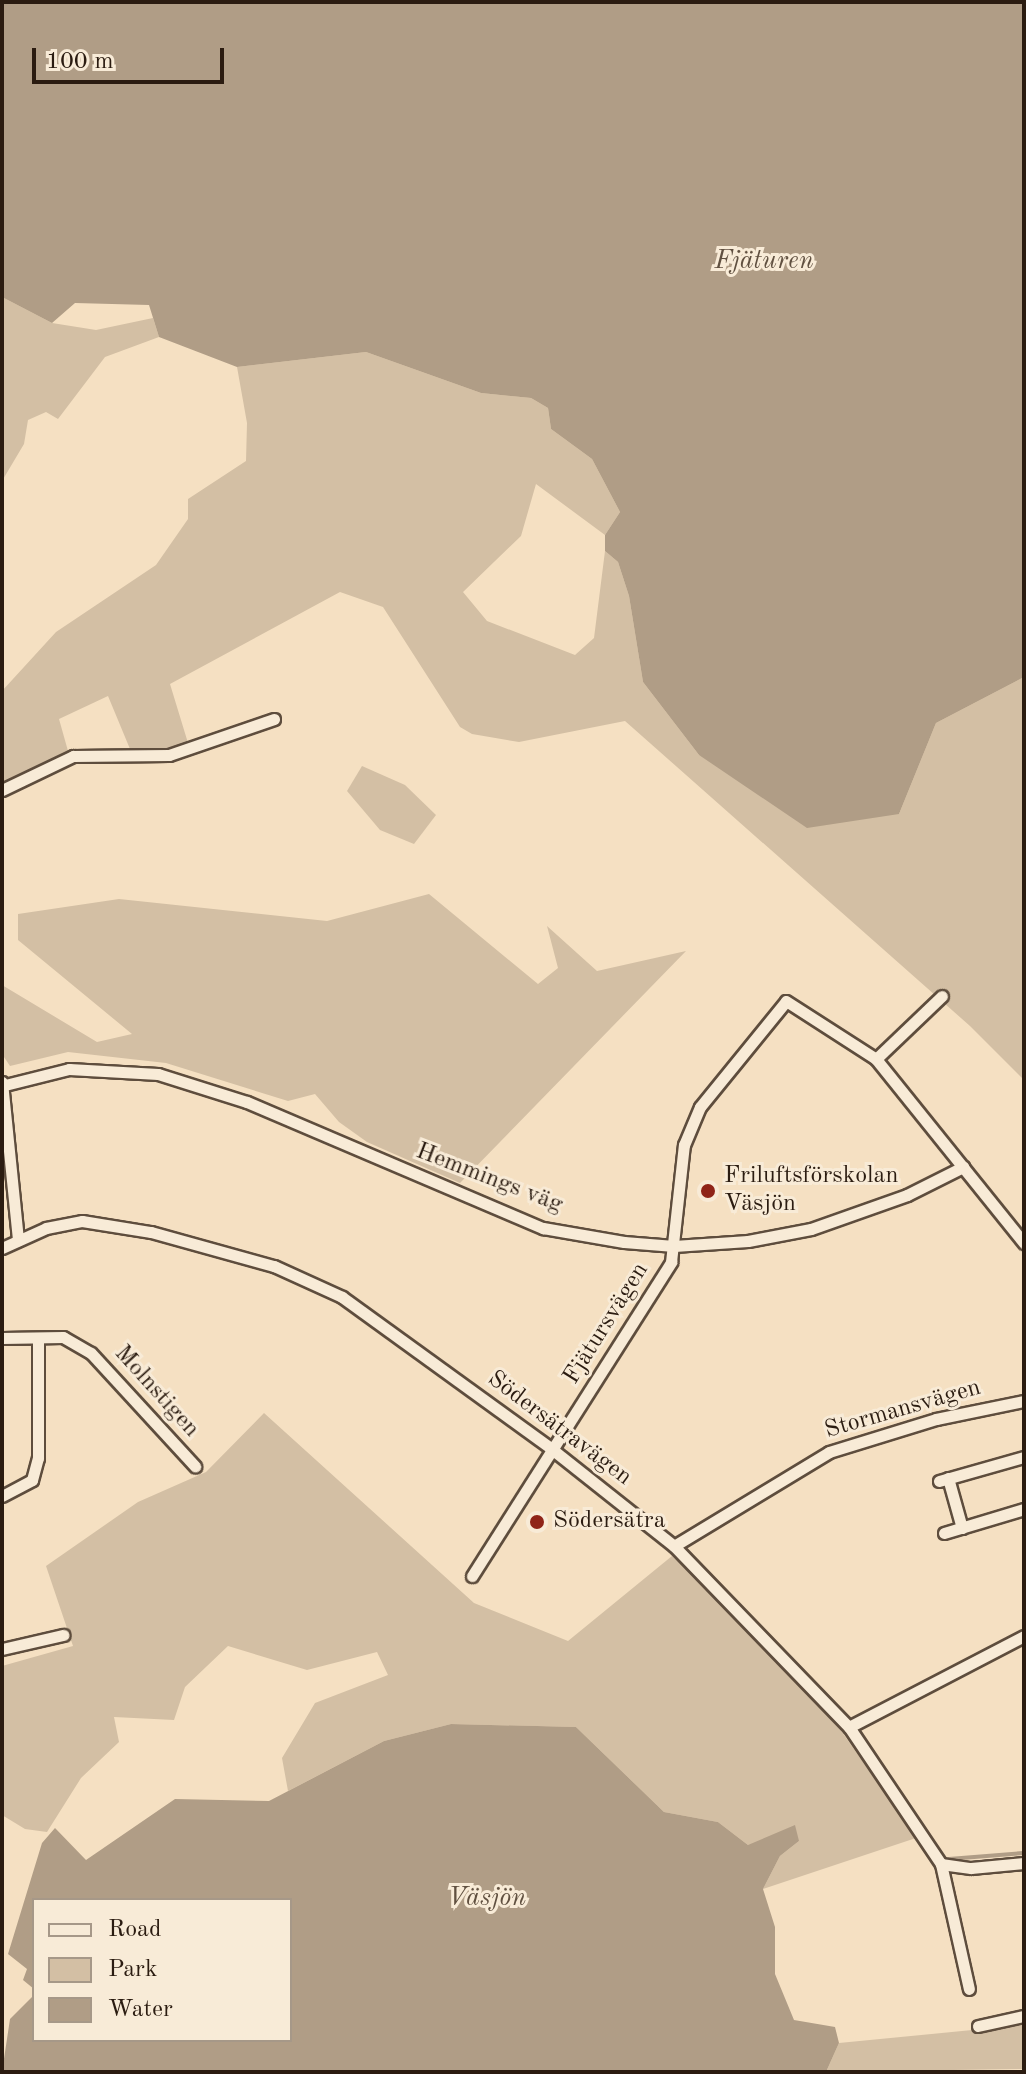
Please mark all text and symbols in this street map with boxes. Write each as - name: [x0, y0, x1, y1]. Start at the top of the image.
- scale bar: [36, 32, 228, 82]
- text: 100 m: [46, 50, 114, 74]
- water label: Fjäturen: [714, 246, 814, 278]
- street label: Hemmings väg: [411, 1138, 567, 1220]
- place label: Friluftsförskolan Väsjön: [724, 1163, 898, 1219]
- marker: Friluftsförskolan Väsjön: [699, 1182, 717, 1200]
- street label: Fjätursvägen: [558, 1258, 656, 1390]
- street label: Molnstigen: [107, 1340, 205, 1444]
- street label: Södersätravägen: [481, 1365, 637, 1493]
- street label: Stormansvägen: [822, 1374, 984, 1446]
- place label: Södersätra: [553, 1508, 666, 1536]
- marker: Södersätra: [528, 1513, 546, 1531]
- water label: Väsjön: [448, 1883, 526, 1915]
- legend: [32, 1898, 292, 2042]
- text: Road: [108, 1918, 161, 1942]
- text: Park: [108, 1958, 157, 1982]
- text: Water: [108, 1998, 173, 2022]

